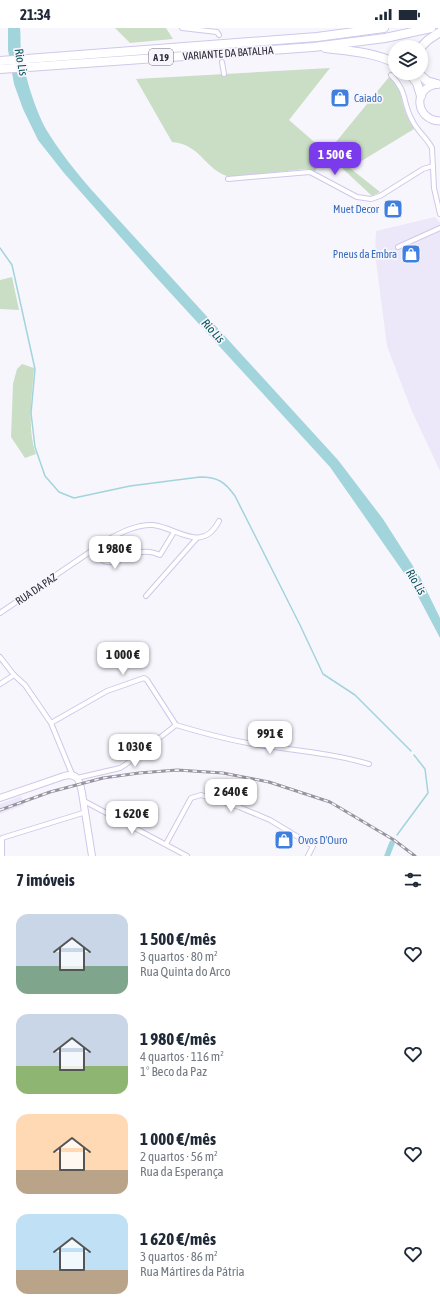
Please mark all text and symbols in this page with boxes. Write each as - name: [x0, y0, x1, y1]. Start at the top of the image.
- text: 21:34: [20, 6, 51, 23]
- map controls: [388, 40, 428, 80]
- button: layers: [388, 40, 428, 80]
- street label: VARIANTE DA BATALHA: [182, 44, 274, 62]
- water label: Rio Lis: [11, 47, 31, 77]
- road number: A 19: [149, 49, 173, 65]
- shop icon: Caiado: [329, 87, 351, 109]
- place label: Caiado: [354, 92, 382, 104]
- pin: 1 500 €: [298, 142, 372, 176]
- text: 1 500 €: [318, 147, 352, 162]
- shop icon: Muet Decor: [382, 198, 404, 220]
- place label: Muet Decor: [333, 203, 380, 215]
- shop icon: Pneus da Embra: [400, 243, 422, 265]
- place label: Pneus da Embra: [333, 248, 397, 260]
- water label: Rio Lis: [199, 316, 227, 346]
- pin: 1 980 €: [78, 536, 152, 570]
- text: 1 980 €: [98, 541, 132, 556]
- water label: Rio Lis: [403, 567, 429, 597]
- street label: RUA DA PAZ: [13, 571, 59, 607]
- pin: 1 000 €: [86, 642, 160, 676]
- text: 1 000 €: [106, 647, 140, 662]
- pin: 991 €: [242, 721, 298, 755]
- text: 991 €: [257, 726, 283, 741]
- pin: 1 030 €: [98, 734, 172, 768]
- text: 1 030 €: [118, 739, 152, 754]
- pin: 2 640 €: [194, 779, 268, 813]
- text: 2 640 €: [214, 784, 248, 799]
- pin: 1 620 €: [95, 801, 169, 835]
- text: 1 620 €: [115, 806, 149, 821]
- shop icon: Ovos D'Ouro: [273, 829, 295, 851]
- place label: Ovos D'Ouro: [298, 834, 348, 846]
- icon: filters: [402, 869, 424, 891]
- text: 7 imóveis: [16, 870, 75, 890]
- text: 1 500 €/mês: [140, 929, 216, 949]
- icon: home: [48, 930, 96, 978]
- icon: heart: [402, 943, 424, 965]
- text: 3 quartos · 80 m²: [140, 949, 218, 964]
- text: Rua Quinta do Arco: [140, 964, 231, 979]
- text: 1 980 €/mês: [140, 1029, 216, 1049]
- icon: home: [48, 1030, 96, 1078]
- icon: heart: [402, 1043, 424, 1065]
- text: 4 quartos · 116 m²: [140, 1049, 224, 1064]
- text: 1º Beco da Paz: [140, 1064, 207, 1079]
- text: 1 000 €/mês: [140, 1129, 216, 1149]
- icon: home: [48, 1130, 96, 1178]
- icon: heart: [402, 1143, 424, 1165]
- text: 2 quartos · 56 m²: [140, 1149, 218, 1164]
- text: Rua da Esperança: [140, 1164, 224, 1179]
- text: 1 620 €/mês: [140, 1229, 216, 1249]
- icon: home: [48, 1230, 96, 1278]
- icon: heart: [402, 1243, 424, 1265]
- text: 3 quartos · 86 m²: [140, 1249, 218, 1264]
- text: Rua Mártires da Pátria: [140, 1264, 245, 1279]

